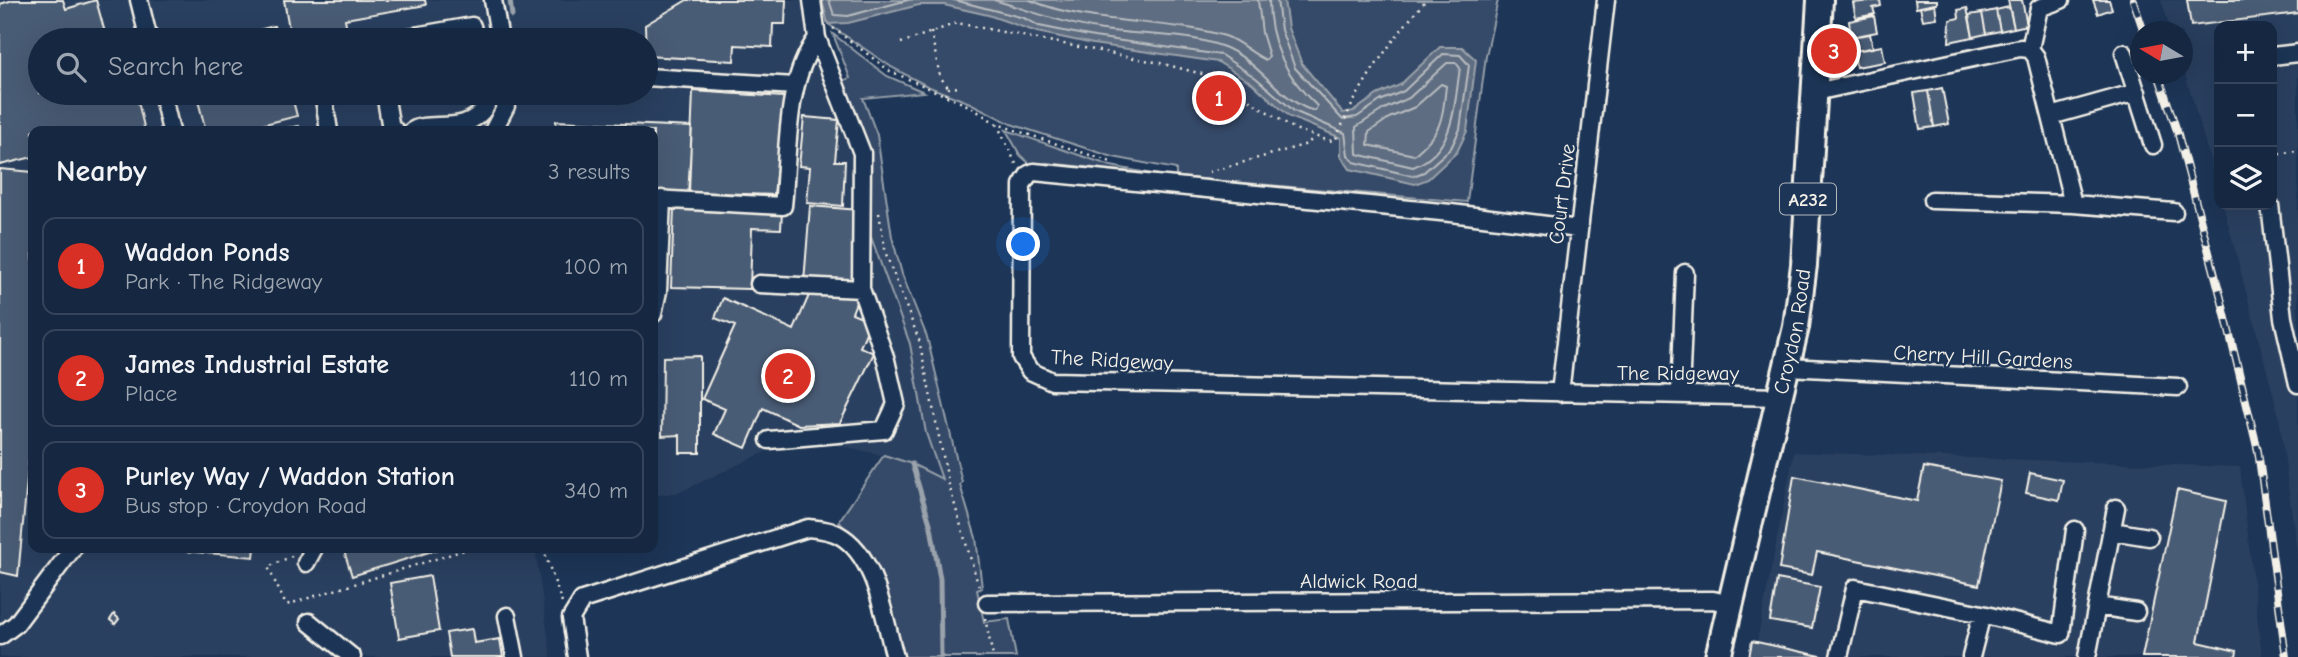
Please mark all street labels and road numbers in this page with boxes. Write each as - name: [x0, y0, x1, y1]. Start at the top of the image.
- street label: Court Drive: [1544, 142, 1580, 246]
- road number: A232: [1780, 183, 1836, 214]
- street label: Croydon Road: [1769, 267, 1815, 397]
- street label: Cherry Hill Gardens: [1893, 340, 2073, 374]
- street label: The Ridgeway: [1050, 345, 1174, 375]
- street label: The Ridgeway: [1617, 361, 1740, 385]
- street label: Aldwick Road: [1300, 569, 1418, 593]

